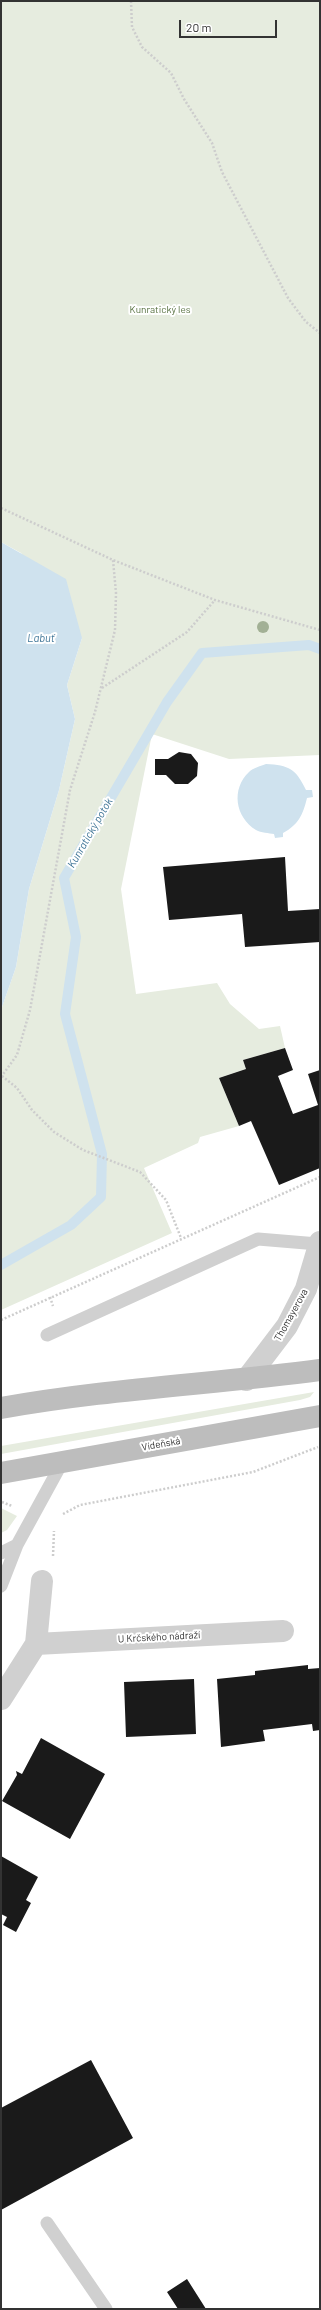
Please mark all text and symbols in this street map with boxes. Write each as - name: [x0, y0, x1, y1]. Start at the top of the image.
- scale bar: [181, 12, 279, 38]
- text: 20 m: [186, 20, 212, 34]
- park label: Kunratický les: [130, 304, 190, 316]
- water label: Labuť: [27, 631, 55, 645]
- water label: Kunratický potok: [65, 796, 115, 870]
- street label: Thomayerova: [272, 1287, 310, 1343]
- street label: Vídeňská: [141, 1435, 181, 1453]
- street label: U Krčského nádraží: [118, 1629, 200, 1645]

